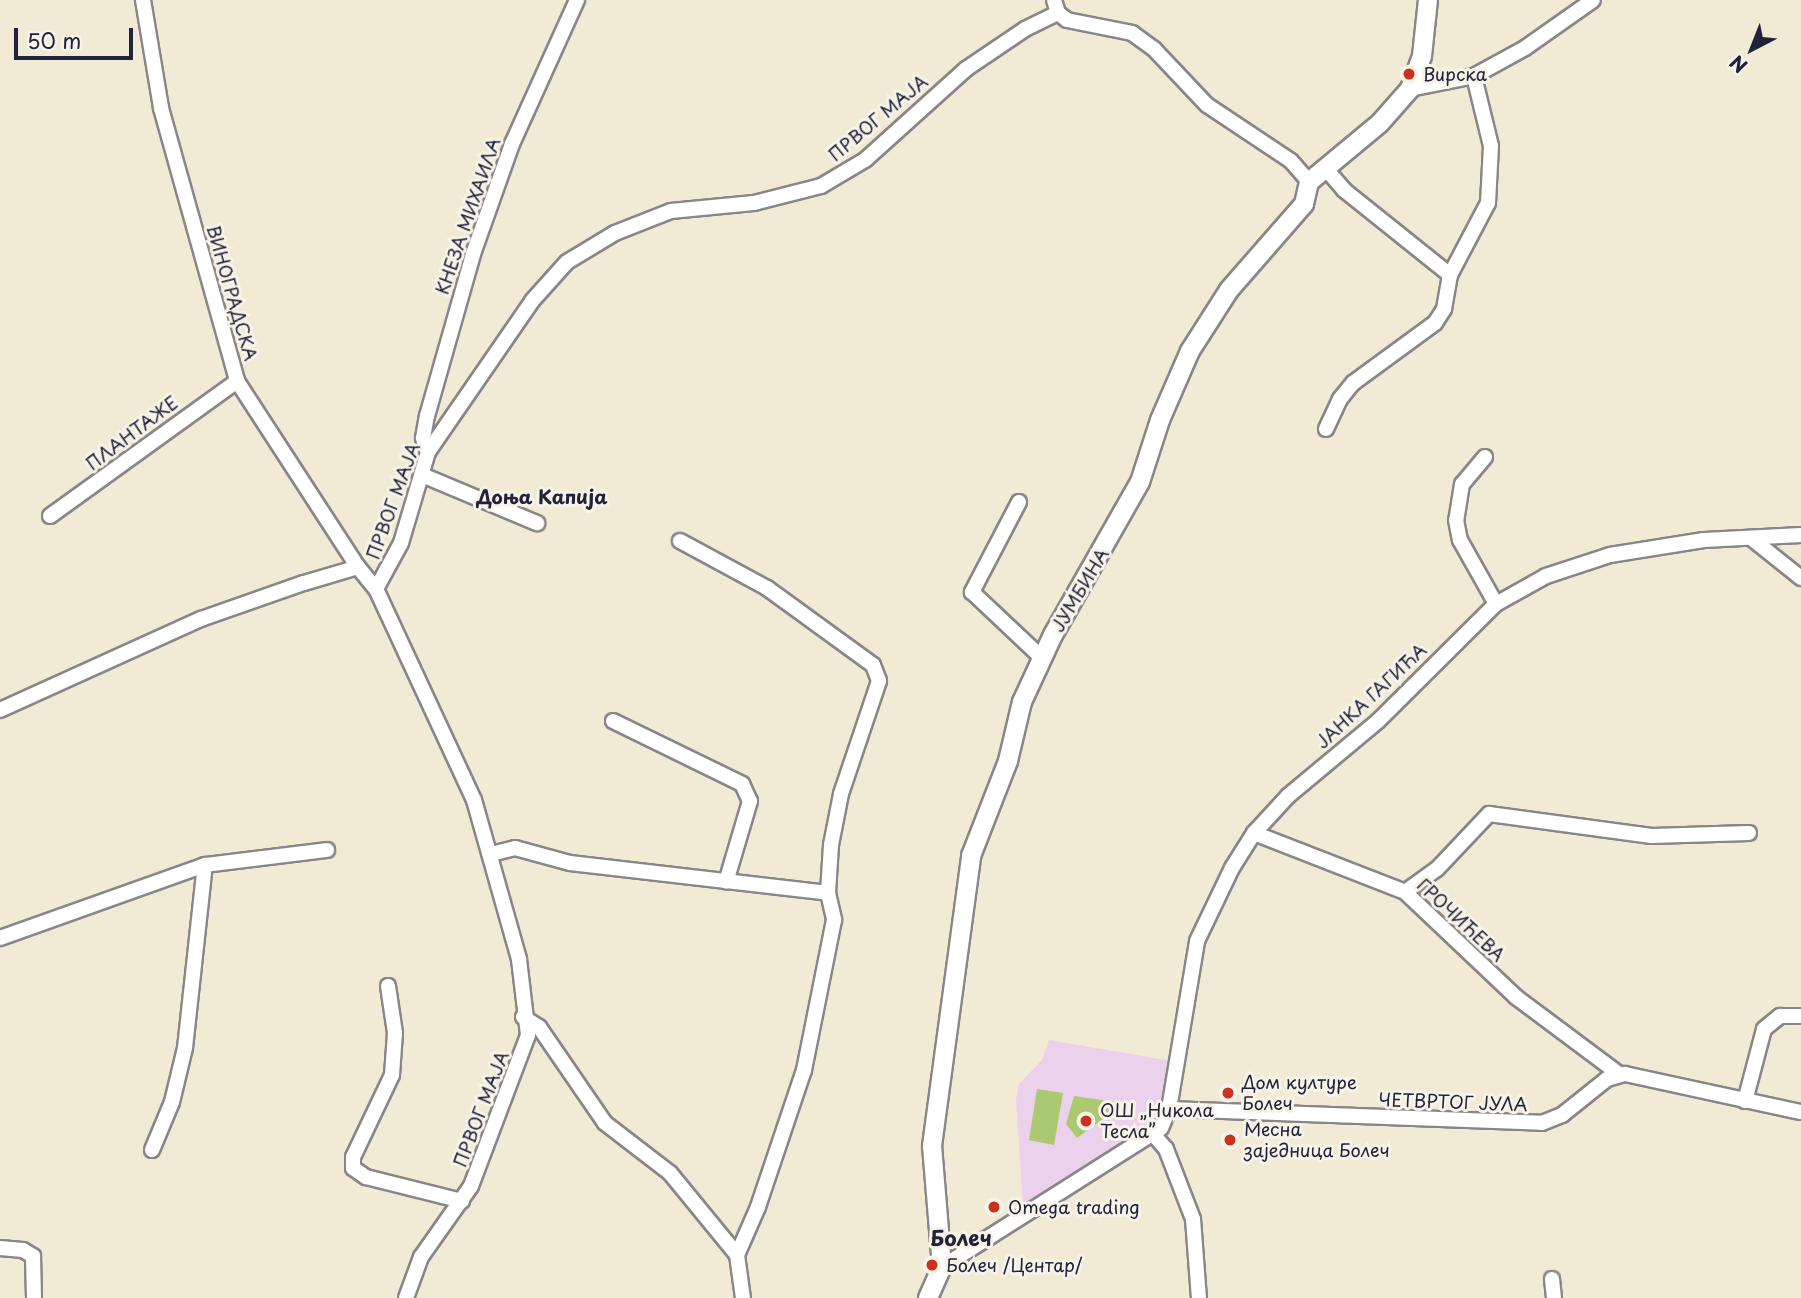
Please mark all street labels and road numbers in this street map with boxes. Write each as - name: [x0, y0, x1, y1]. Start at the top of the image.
- street label: ПРВОГ МАЈА: [824, 71, 932, 165]
- street label: КНЕЗА МИХАИЛА: [431, 135, 505, 297]
- street label: ВИНОГРАДСКА: [202, 223, 262, 363]
- street label: ПЛАНТАЖЕ: [82, 391, 182, 475]
- street label: ПРВОГ МАЈА: [362, 440, 424, 562]
- street label: ЈУМБИНА: [1047, 544, 1113, 636]
- street label: ЈАНКА ГАГИЋА: [1311, 639, 1431, 753]
- street label: ГРОЧИЋЕВА: [1413, 874, 1509, 966]
- street label: ПРВОГ МАЈА: [449, 1048, 513, 1170]
- street label: ЧЕТВРТОГ ЈУЛА: [1378, 1089, 1528, 1115]

